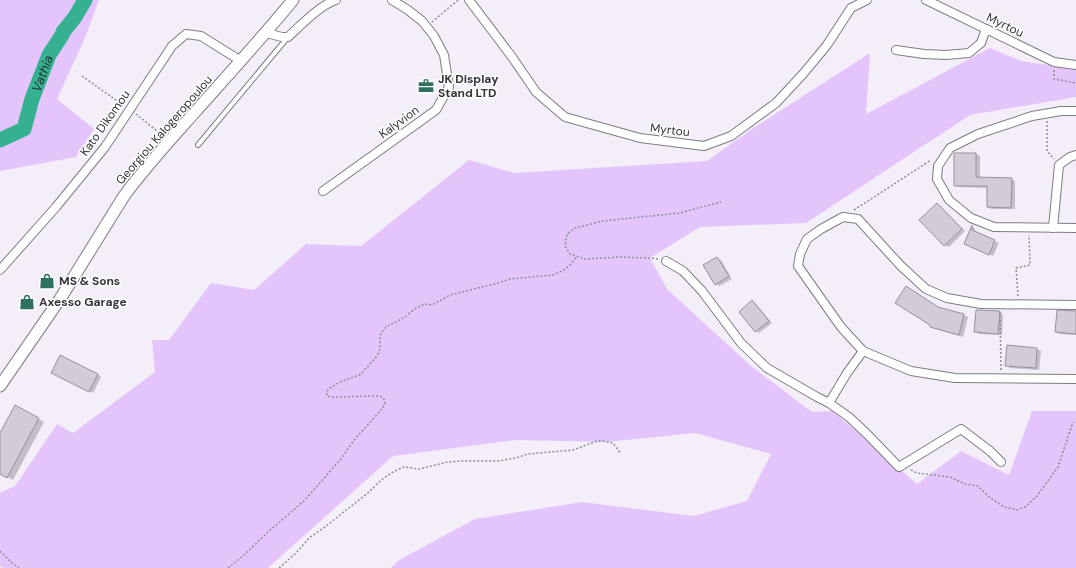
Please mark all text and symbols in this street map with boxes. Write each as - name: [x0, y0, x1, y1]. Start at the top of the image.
- street label: Myrtou: [984, 9, 1026, 41]
- water label: Vathia: [28, 53, 57, 94]
- place label: JK Display Stand LTD: [438, 71, 499, 101]
- street label: Georgiou Kalogeropoulou: [112, 72, 216, 188]
- office icon: JK Display Stand LTD: [417, 77, 435, 95]
- street label: Kato Dikomou: [77, 87, 134, 159]
- street label: Kalyvion: [376, 102, 422, 142]
- street label: Myrtou: [649, 120, 691, 140]
- shop icon: MS & Sons: [38, 272, 56, 290]
- place label: MS & Sons: [59, 273, 120, 289]
- shop icon: Axesso Garage: [18, 293, 36, 311]
- place label: Axesso Garage: [39, 294, 127, 310]

